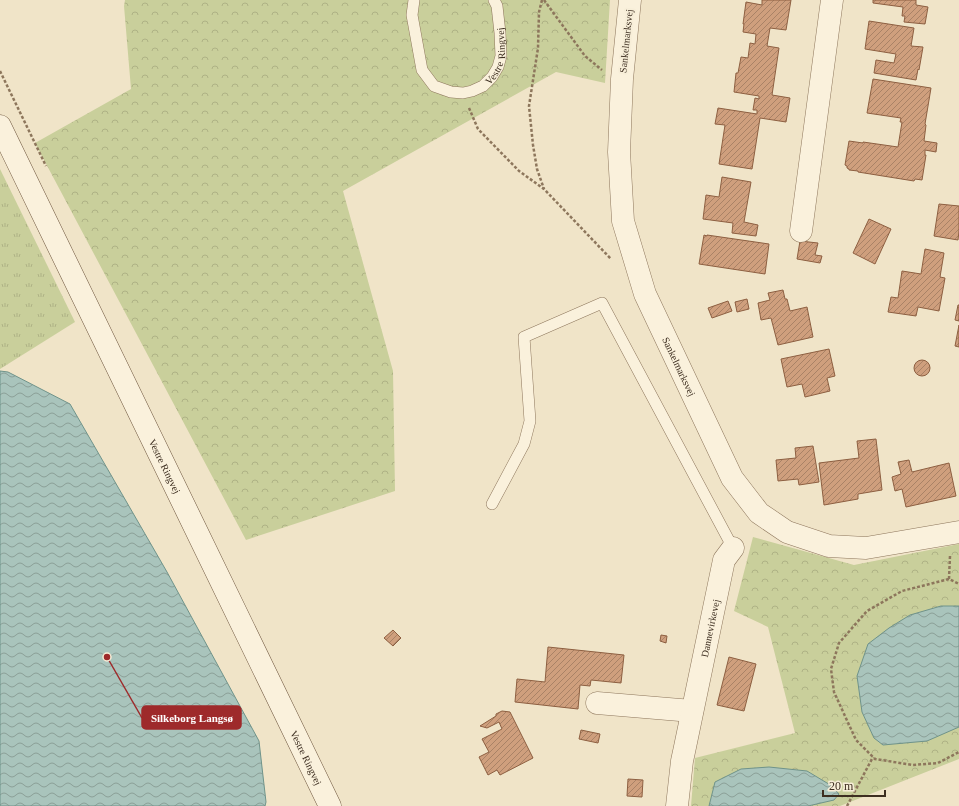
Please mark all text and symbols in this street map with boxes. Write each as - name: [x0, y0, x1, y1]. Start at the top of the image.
- street label: Sankelmarksvej: [617, 9, 635, 73]
- street label: Vestre Ringvej: [483, 27, 507, 86]
- street label: Sankelmarksvej: [661, 335, 698, 398]
- street label: Vestre Ringvej: [147, 437, 183, 495]
- street label: Dannevirkevej: [698, 598, 721, 658]
- callout: Silkeborg Langsø: [142, 706, 241, 729]
- text: Silkeborg Langsø: [151, 712, 234, 724]
- street label: Vestre Ringvej: [289, 729, 324, 787]
- scale bar: [823, 772, 885, 798]
- text: 20 m: [829, 779, 854, 793]

